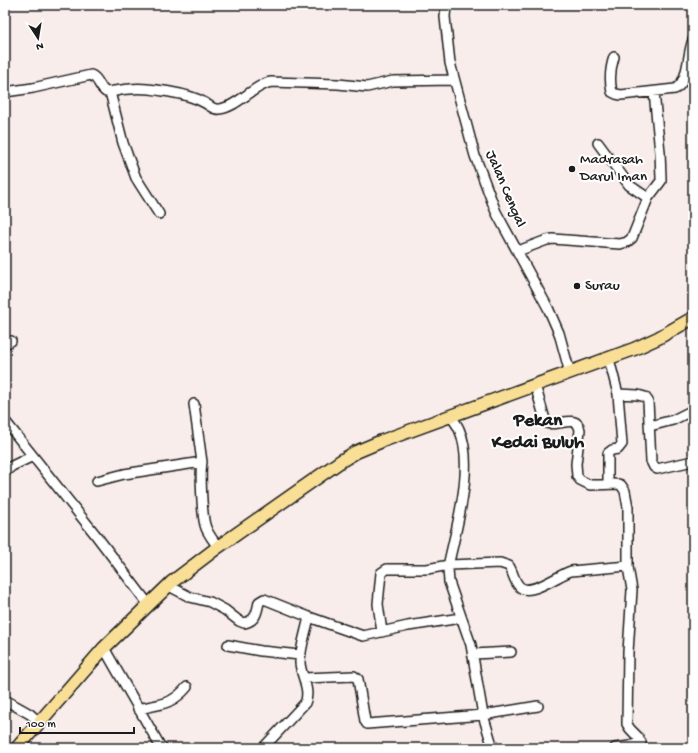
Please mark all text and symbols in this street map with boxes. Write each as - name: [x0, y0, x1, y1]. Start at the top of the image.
- north arrow: [18, 18, 58, 58]
- text: N: [35, 39, 44, 52]
- street label: Jalan Cengal: [481, 148, 529, 230]
- place label: Madrasah Darul Iman: [579, 151, 647, 186]
- marker: Madrasah Darul Iman: [567, 164, 577, 174]
- place label: Surau: [585, 277, 620, 295]
- marker: Surau: [572, 281, 582, 291]
- district label: Pekan Kedai Buluh: [491, 410, 585, 455]
- scale bar: [20, 709, 134, 735]
- text: 100 m: [25, 718, 56, 732]

